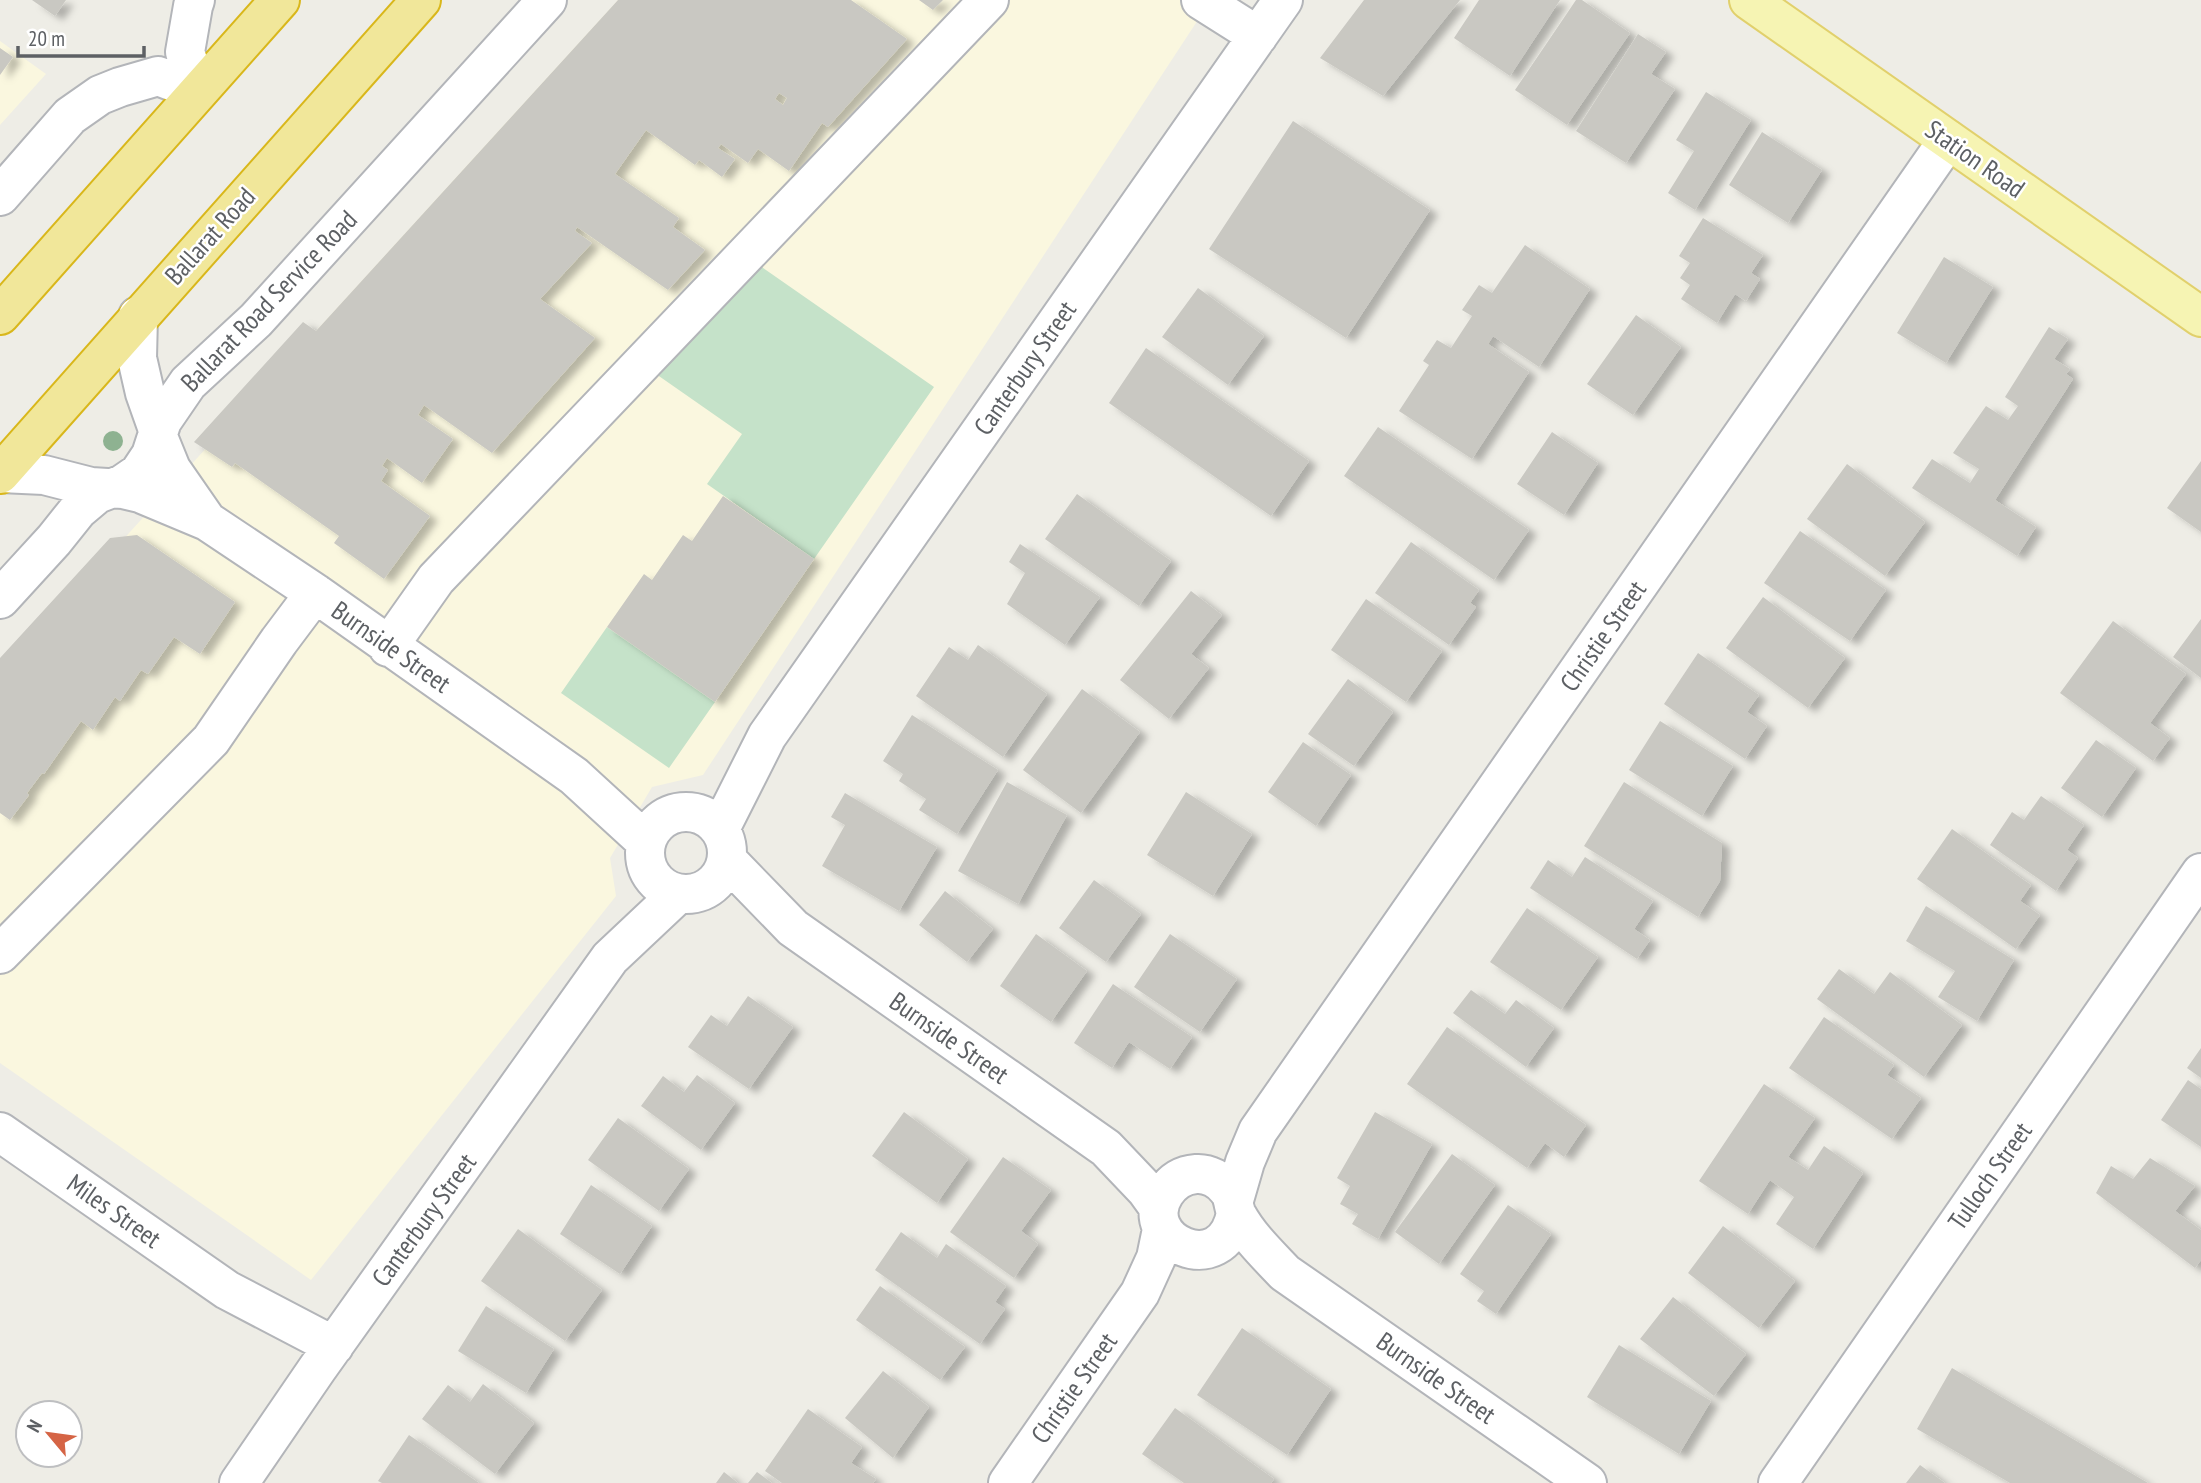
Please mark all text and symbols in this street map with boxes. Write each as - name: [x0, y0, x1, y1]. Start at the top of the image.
- scale bar: [18, 14, 144, 58]
- text: 20 m: [28, 25, 65, 52]
- street label: Station Road: [1919, 112, 2031, 205]
- street label: Ballarat Road: [157, 180, 262, 291]
- street label: Ballarat Road Service Road: [174, 203, 364, 398]
- street label: Canterbury Street: [966, 294, 1083, 441]
- street label: Christie Street: [1552, 574, 1653, 698]
- street label: Burnside Street: [325, 594, 457, 700]
- street label: Burnside Street: [883, 985, 1015, 1091]
- street label: Tulloch Street: [1940, 1115, 2039, 1236]
- street label: Canterbury Street: [364, 1147, 483, 1293]
- street label: Miles Street: [61, 1166, 168, 1255]
- street label: Burnside Street: [1370, 1325, 1502, 1431]
- street label: Christie Street: [1023, 1326, 1124, 1450]
- north arrow: [14, 1399, 84, 1469]
- text: N: [21, 1415, 47, 1436]

